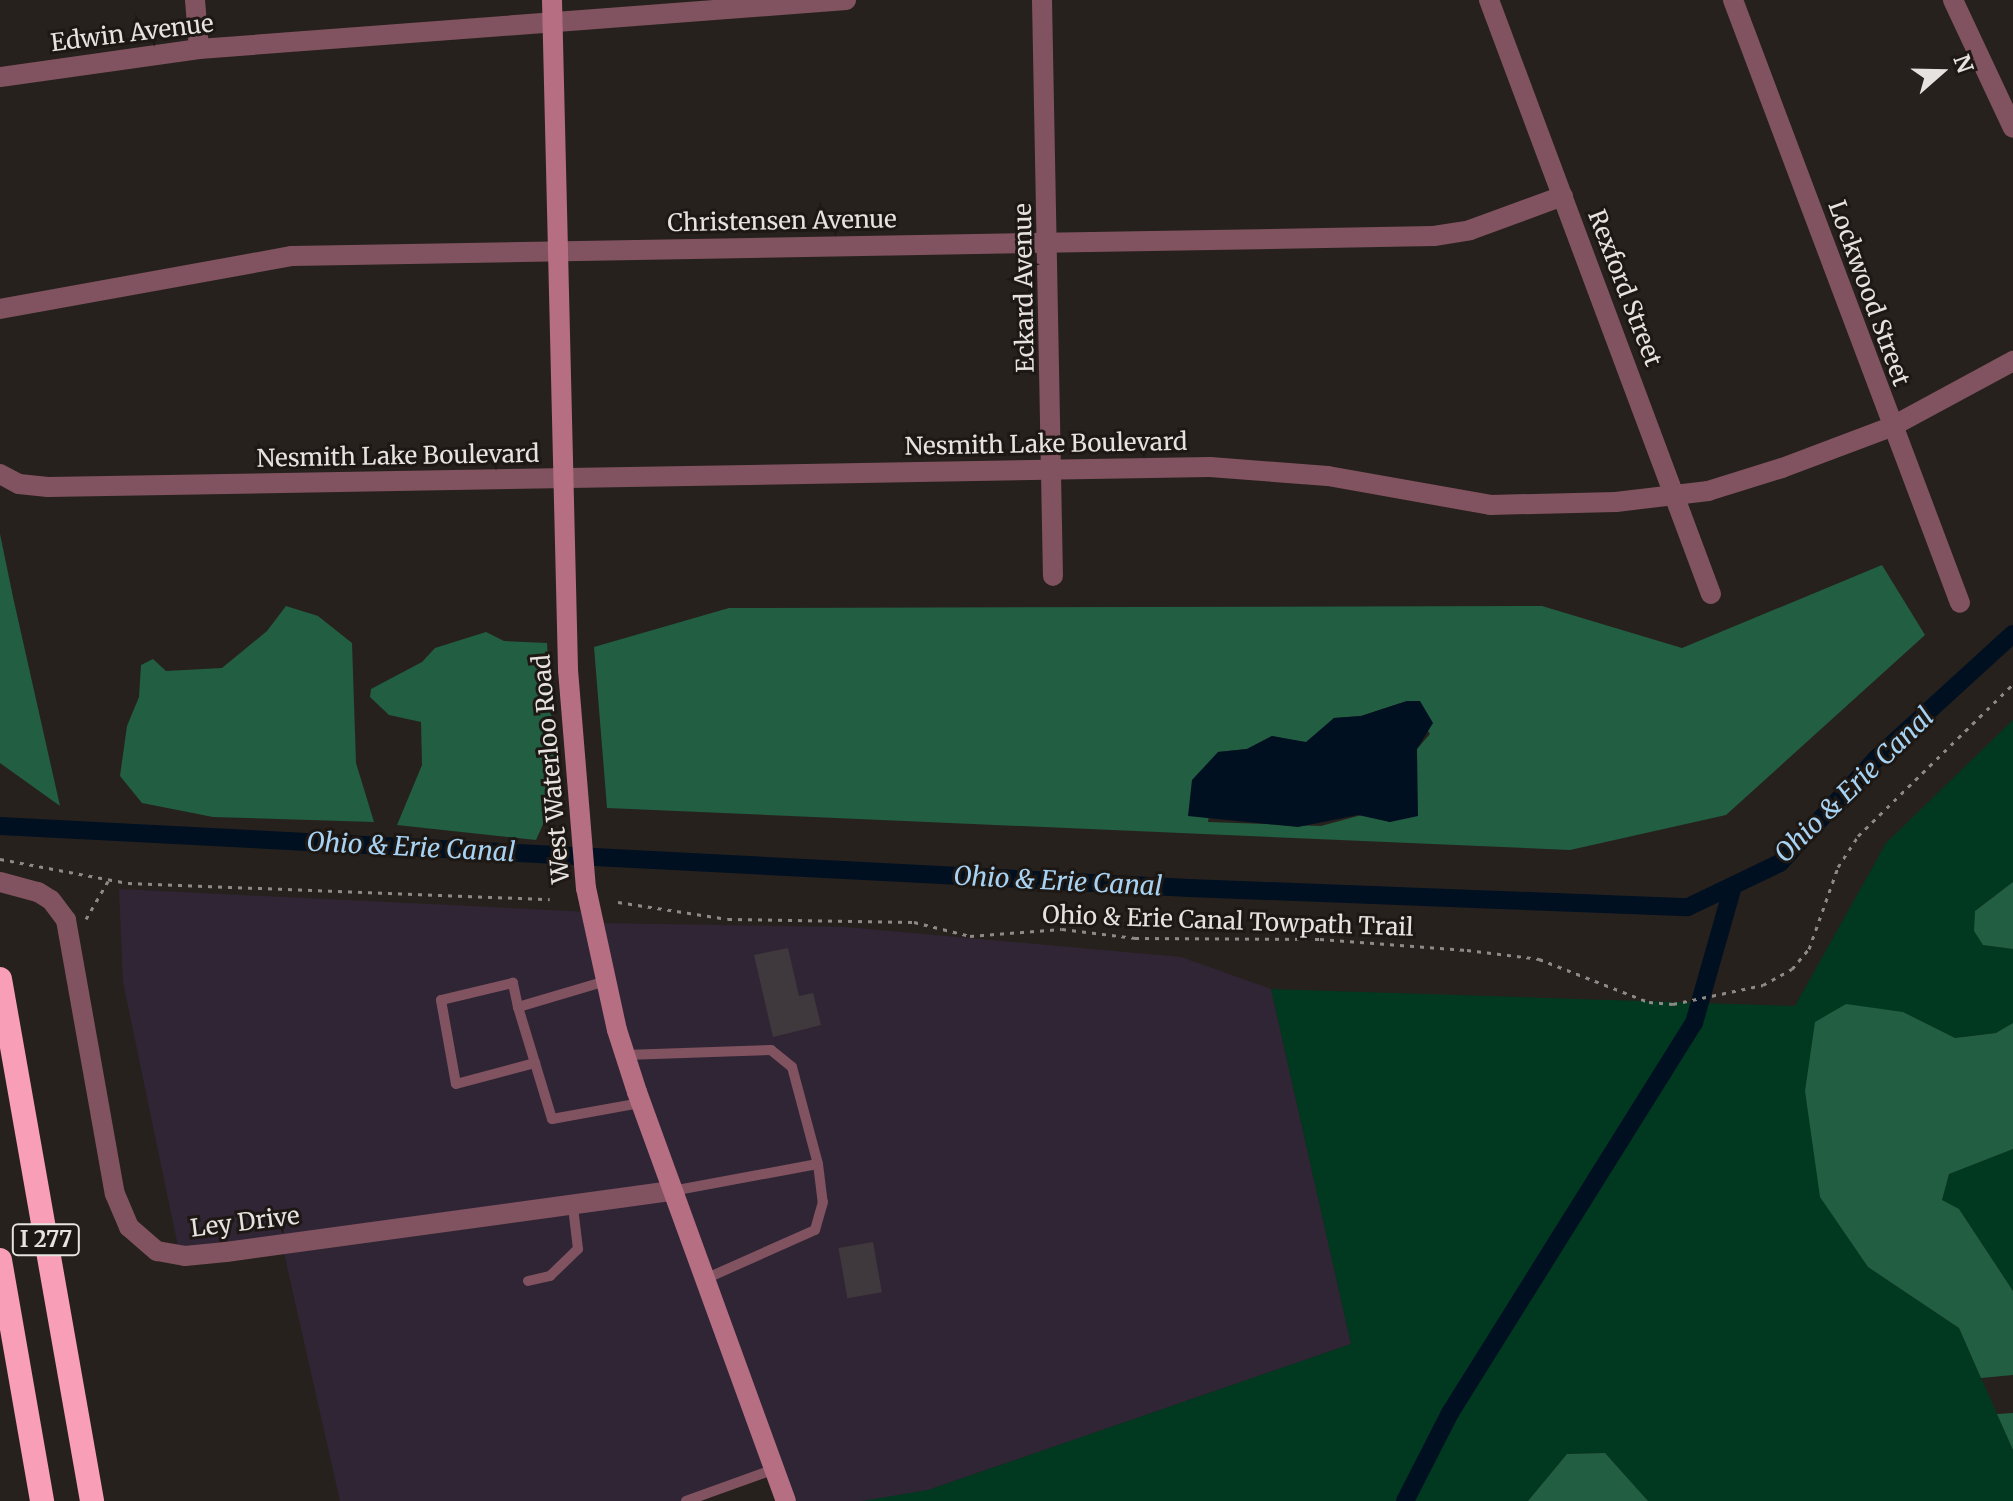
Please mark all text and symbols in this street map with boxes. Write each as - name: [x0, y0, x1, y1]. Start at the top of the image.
- street label: Edwin Avenue: [49, 9, 215, 57]
- north arrow: [1901, 32, 1981, 112]
- text: N: [1947, 51, 1980, 77]
- street label: Lockwood Street: [1822, 196, 1916, 390]
- street label: Eckard Avenue: [1008, 203, 1040, 373]
- street label: Christensen Avenue: [667, 205, 897, 237]
- street label: Rexford Street: [1582, 206, 1668, 370]
- street label: Nesmith Lake Boulevard: [904, 427, 1188, 461]
- street label: Nesmith Lake Boulevard: [256, 439, 540, 473]
- street label: West Waterloo Road: [527, 653, 575, 885]
- water label: Ohio & Erie Canal: [1768, 701, 1940, 869]
- water label: Ohio & Erie Canal: [306, 826, 516, 868]
- water label: Ohio & Erie Canal: [953, 860, 1163, 902]
- street label: Ohio & Erie Canal Towpath Trail: [1042, 900, 1414, 942]
- street label: Ley Drive: [189, 1201, 301, 1243]
- road number: I 277: [10, 1222, 82, 1258]

